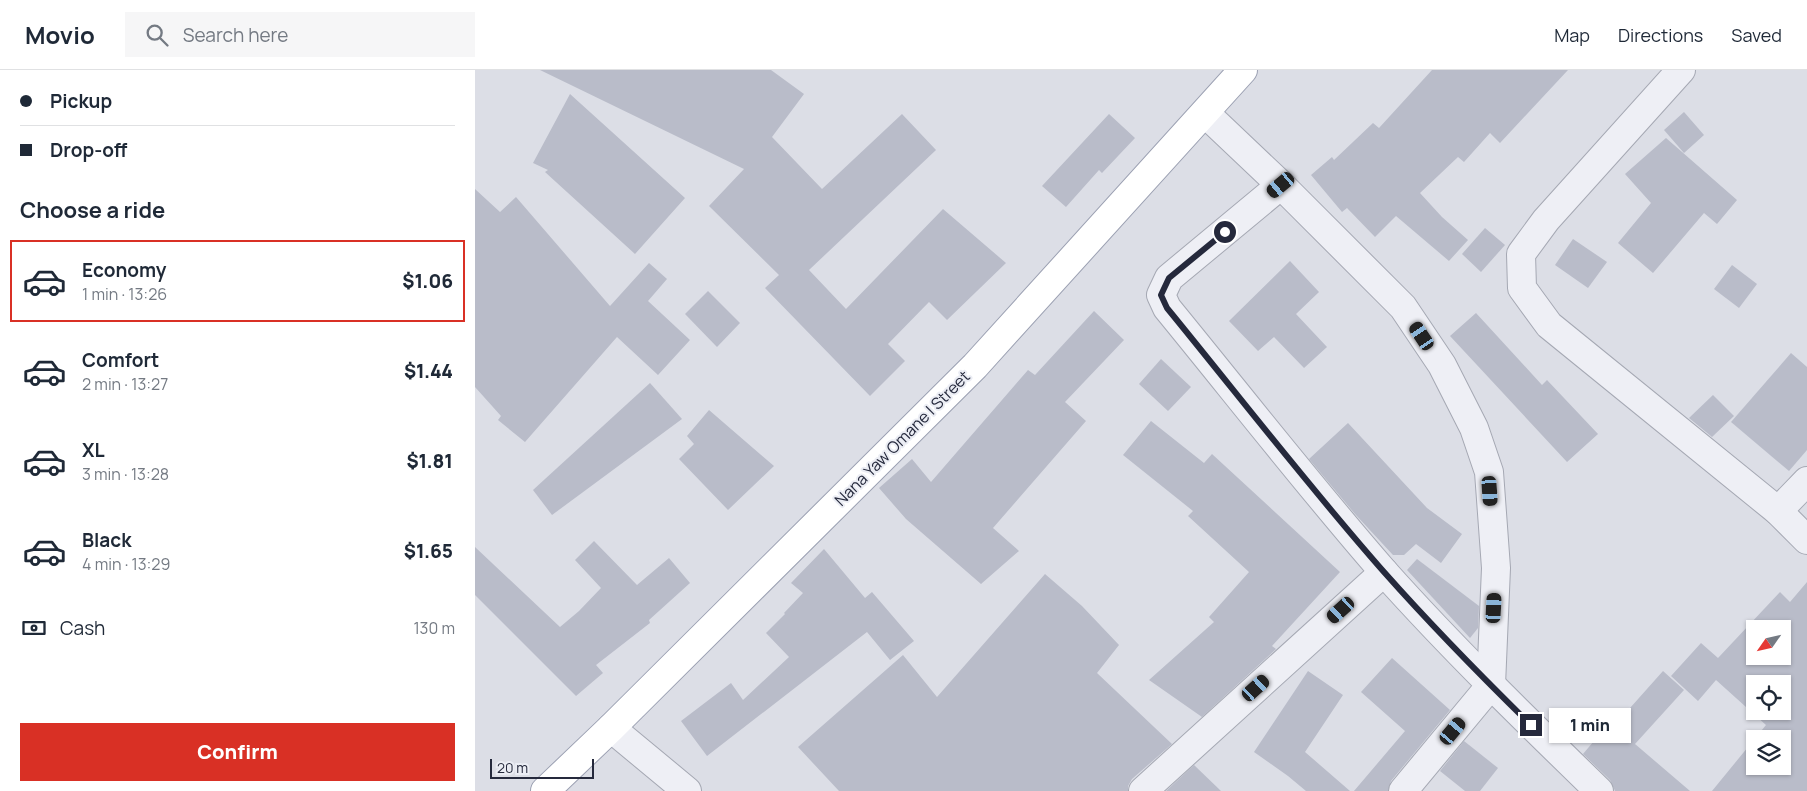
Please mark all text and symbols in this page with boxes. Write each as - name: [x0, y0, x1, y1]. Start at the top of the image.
- search box: [125, 12, 475, 57]
- text: Movio: [25, 18, 95, 51]
- icon: search: [143, 21, 171, 49]
- text: Search here: [183, 22, 288, 48]
- text: Map: [1554, 23, 1590, 47]
- text: Directions: [1618, 23, 1703, 47]
- text: Saved: [1731, 23, 1782, 47]
- text: Pickup: [50, 88, 112, 114]
- text: Drop-off: [50, 137, 127, 163]
- car: [1264, 170, 1297, 200]
- text: Choose a ride: [20, 195, 165, 225]
- route start: [1214, 221, 1236, 243]
- text: Economy: [82, 257, 166, 283]
- icon: car: [22, 259, 67, 304]
- text: $1.06: [402, 268, 453, 294]
- text: 1 min · 13:26: [82, 283, 167, 305]
- car: [1407, 319, 1436, 353]
- text: Comfort: [82, 347, 159, 373]
- icon: car: [22, 349, 67, 394]
- text: $1.44: [404, 358, 453, 384]
- street label: Nana Yaw Omane I Street: [829, 365, 975, 511]
- text: 2 min · 13:27: [82, 373, 168, 395]
- text: XL: [82, 437, 105, 463]
- icon: car: [22, 439, 67, 484]
- text: $1.81: [406, 448, 453, 474]
- text: 3 min · 13:28: [82, 463, 169, 485]
- car: [1481, 476, 1498, 506]
- text: Black: [82, 527, 131, 553]
- icon: car: [22, 529, 67, 574]
- text: $1.65: [404, 538, 453, 564]
- text: 4 min · 13:29: [82, 553, 170, 575]
- car: [1485, 593, 1502, 623]
- car: [1324, 594, 1357, 626]
- icon: cash: [20, 614, 48, 642]
- text: Cash: [60, 615, 105, 641]
- text: 130 m: [413, 617, 455, 639]
- north arrow: [1746, 620, 1791, 665]
- map controls: [1746, 620, 1791, 775]
- car: [1239, 672, 1272, 704]
- button: locate: [1746, 675, 1791, 720]
- callout: 1 min: [1549, 708, 1631, 742]
- route end: [1520, 714, 1542, 736]
- text: 1 min: [1570, 714, 1610, 736]
- car: [1437, 715, 1468, 747]
- button: Confirm: [20, 723, 455, 781]
- button: layers: [1746, 730, 1791, 775]
- scale bar: [490, 756, 594, 779]
- text: 20 m: [497, 758, 528, 777]

